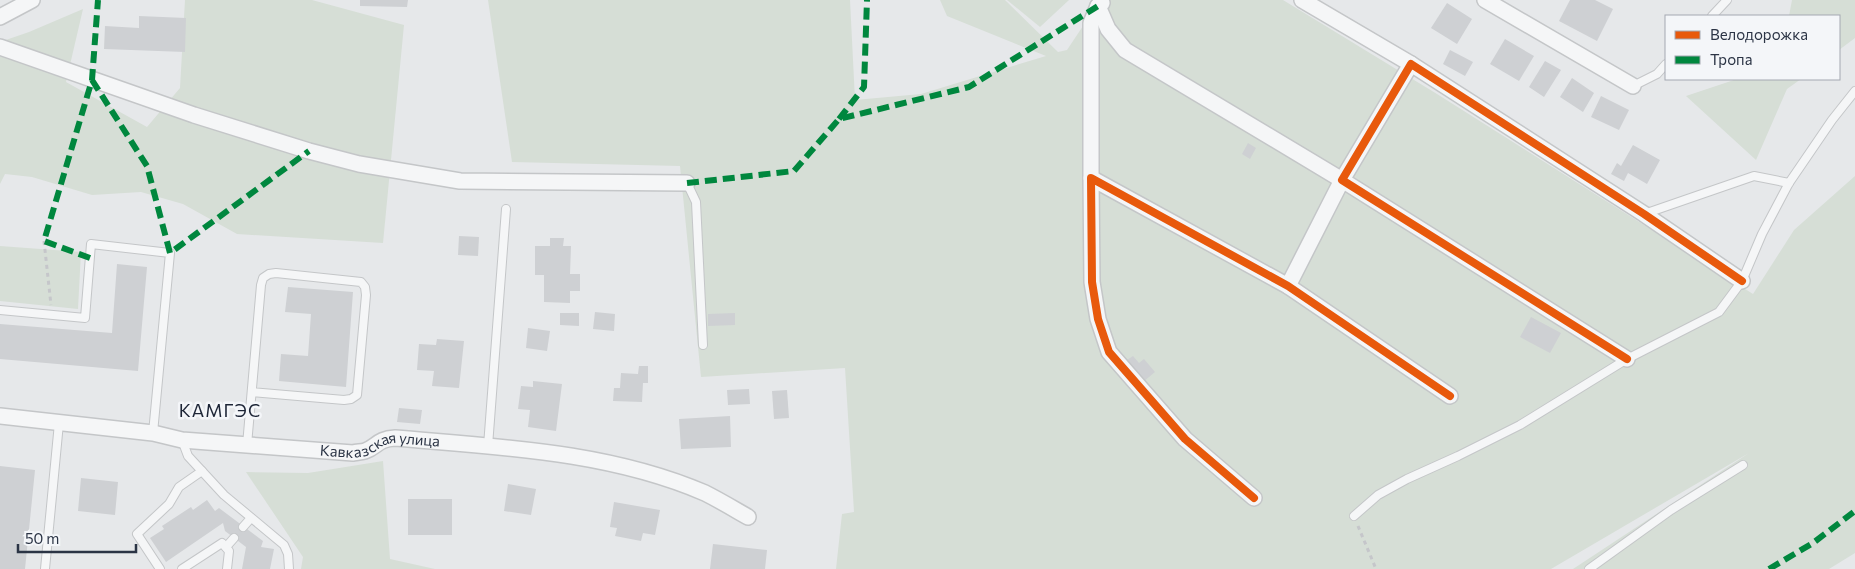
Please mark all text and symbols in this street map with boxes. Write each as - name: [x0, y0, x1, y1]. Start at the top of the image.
- legend: [1665, 15, 1840, 80]
- text: Велодорожка: [1710, 25, 1808, 43]
- text: Тропа: [1710, 50, 1752, 68]
- district label: КАМГЭС: [179, 399, 261, 421]
- street label: Кавказская улица: [319, 428, 441, 461]
- scale bar: [18, 522, 135, 554]
- text: 50 m: [25, 529, 59, 547]

